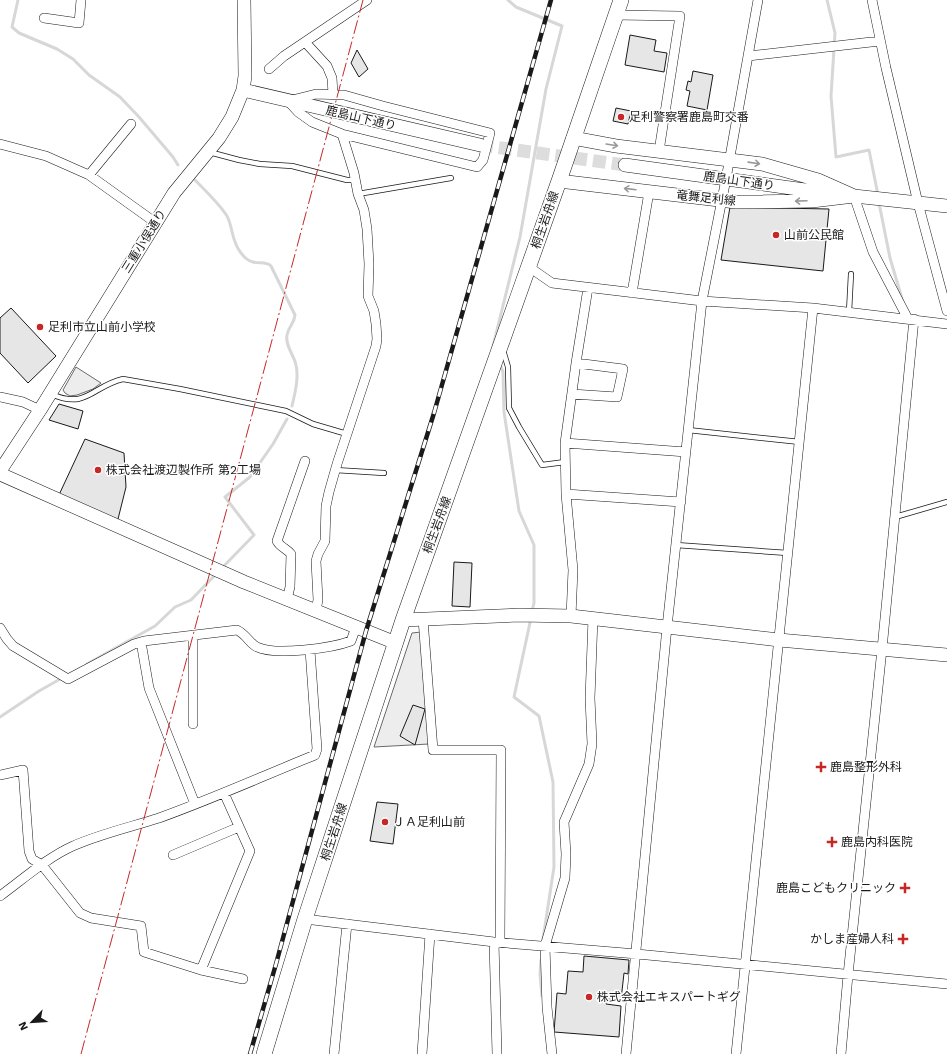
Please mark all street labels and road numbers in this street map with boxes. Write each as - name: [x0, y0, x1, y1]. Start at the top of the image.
- street label: 鹿島山下通り: [324, 103, 398, 133]
- street label: 鹿島山下通り: [702, 169, 776, 193]
- street label: 竜舞足利線: [675, 188, 737, 208]
- street label: 桐生岩舟線: [529, 189, 561, 251]
- street label: 三重小俣通り: [119, 207, 169, 275]
- street label: 桐生岩舟線: [420, 494, 454, 556]
- street label: 桐生岩舟線: [318, 801, 350, 863]

